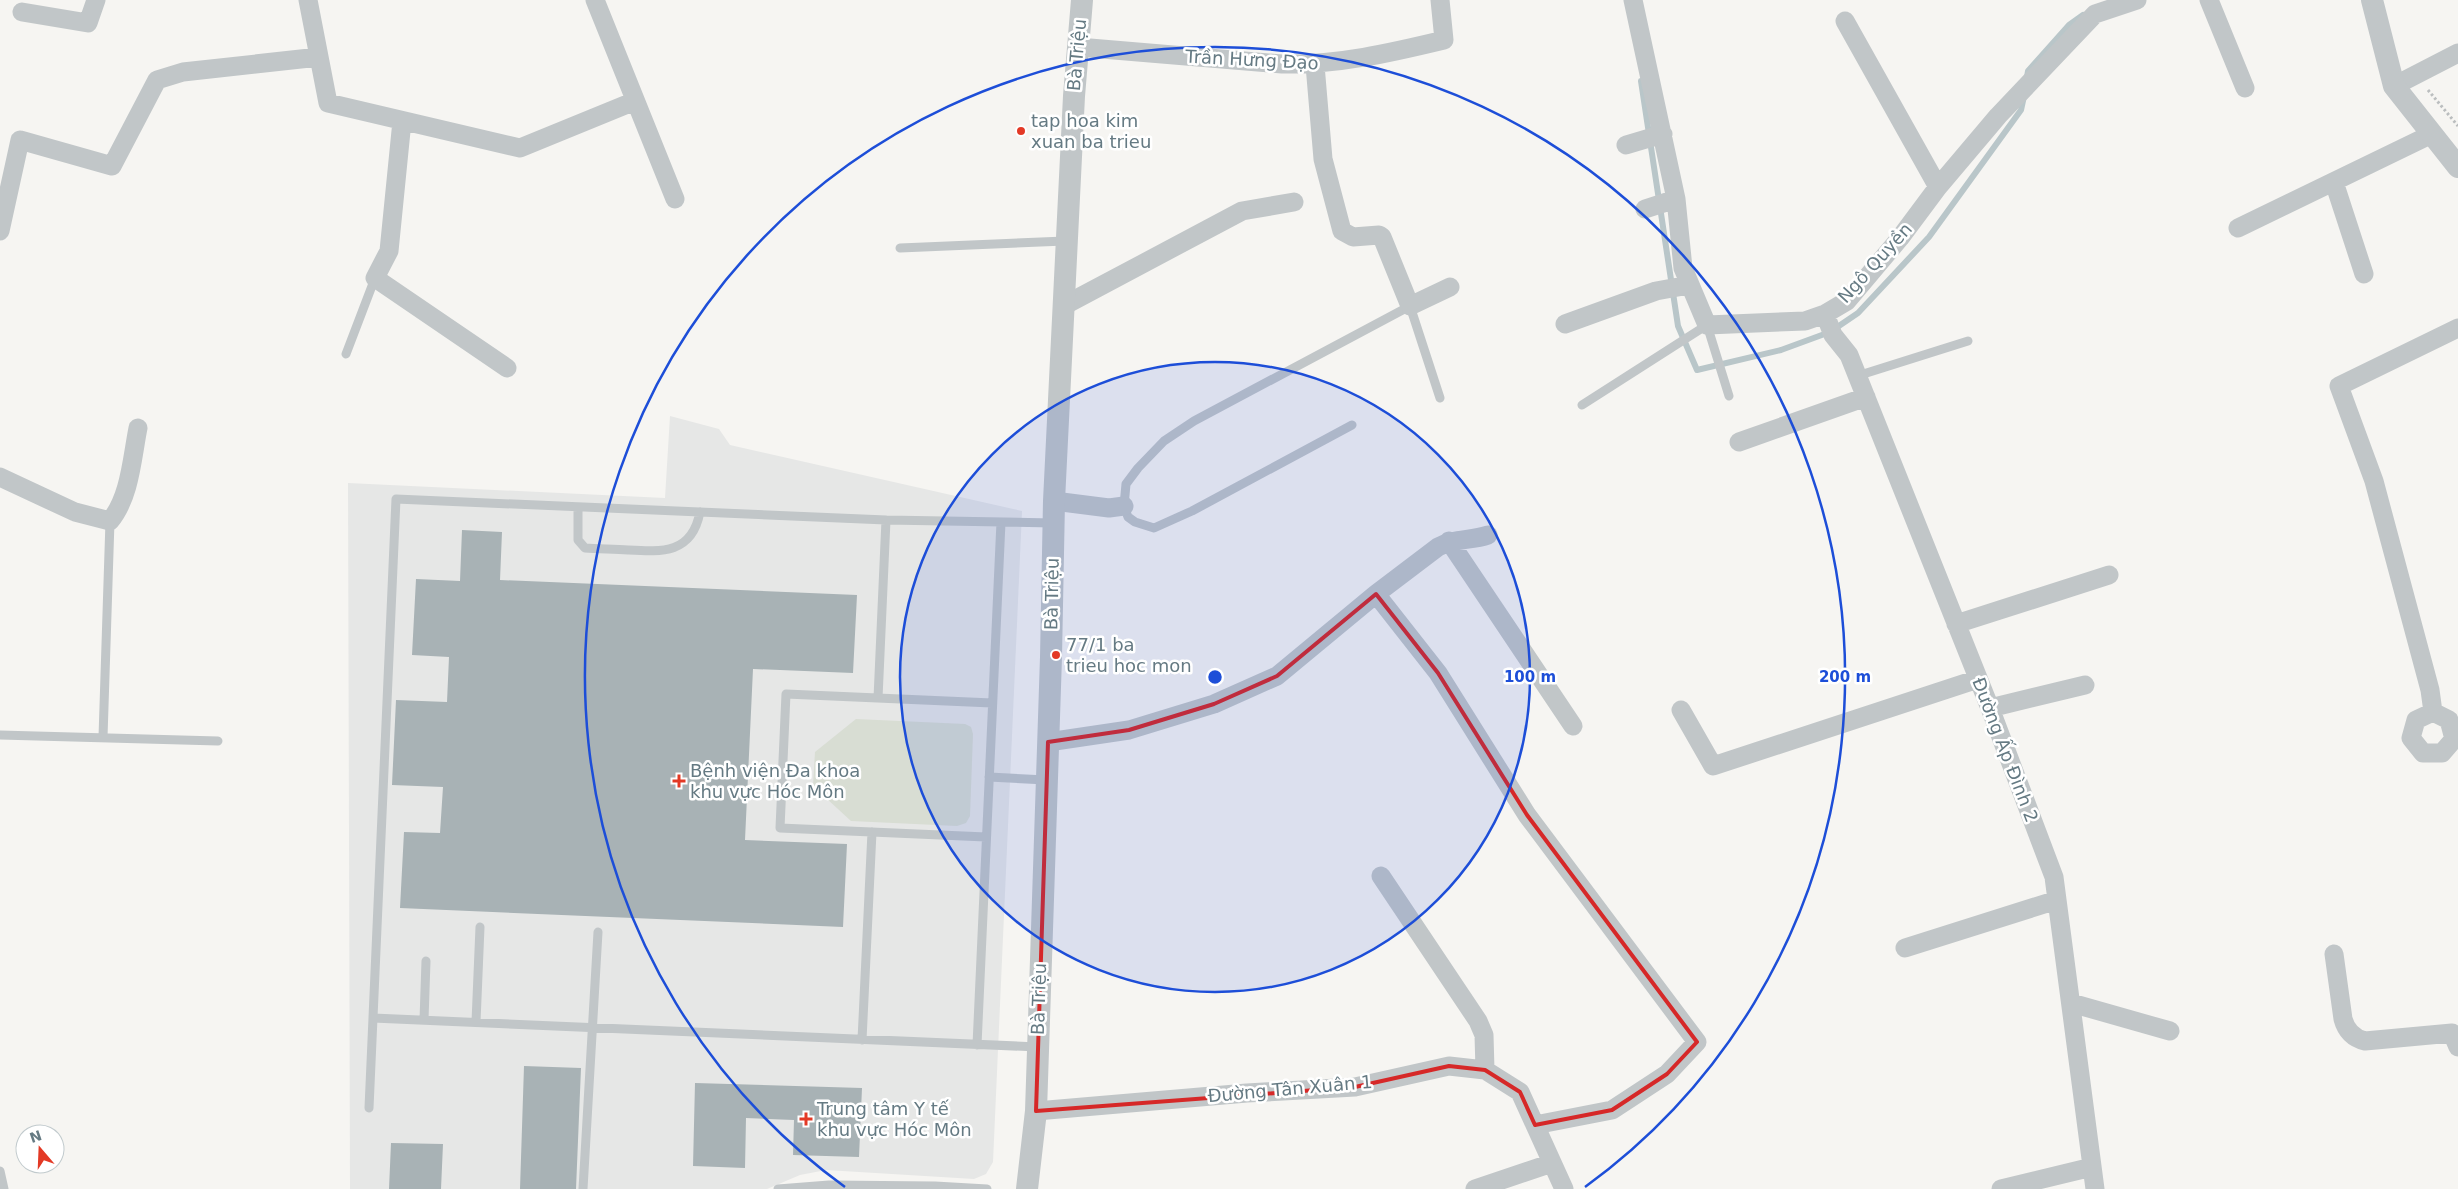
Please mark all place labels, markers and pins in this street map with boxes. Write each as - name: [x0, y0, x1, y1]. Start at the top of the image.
- place label: tap hoa kim xuan ba trieu: [1031, 110, 1151, 152]
- marker: tap hoa kim xuan ba trieu: [1015, 125, 1027, 137]
- place label: 77/1 ba trieu hoc mon: [1066, 634, 1192, 676]
- marker: 77/1 ba trieu hoc mon: [1050, 649, 1062, 661]
- centre of rings: [1206, 668, 1224, 686]
- place label: Bệnh viện Đa khoa khu vực Hóc Môn: [690, 760, 860, 802]
- marker: Bệnh viện Đa khoa khu vực Hóc Môn: [672, 774, 686, 788]
- place label: Trung tâm Y tế khu vực Hóc Môn: [816, 1098, 972, 1140]
- marker: Trung tâm Y tế khu vực Hóc Môn: [799, 1112, 813, 1126]

